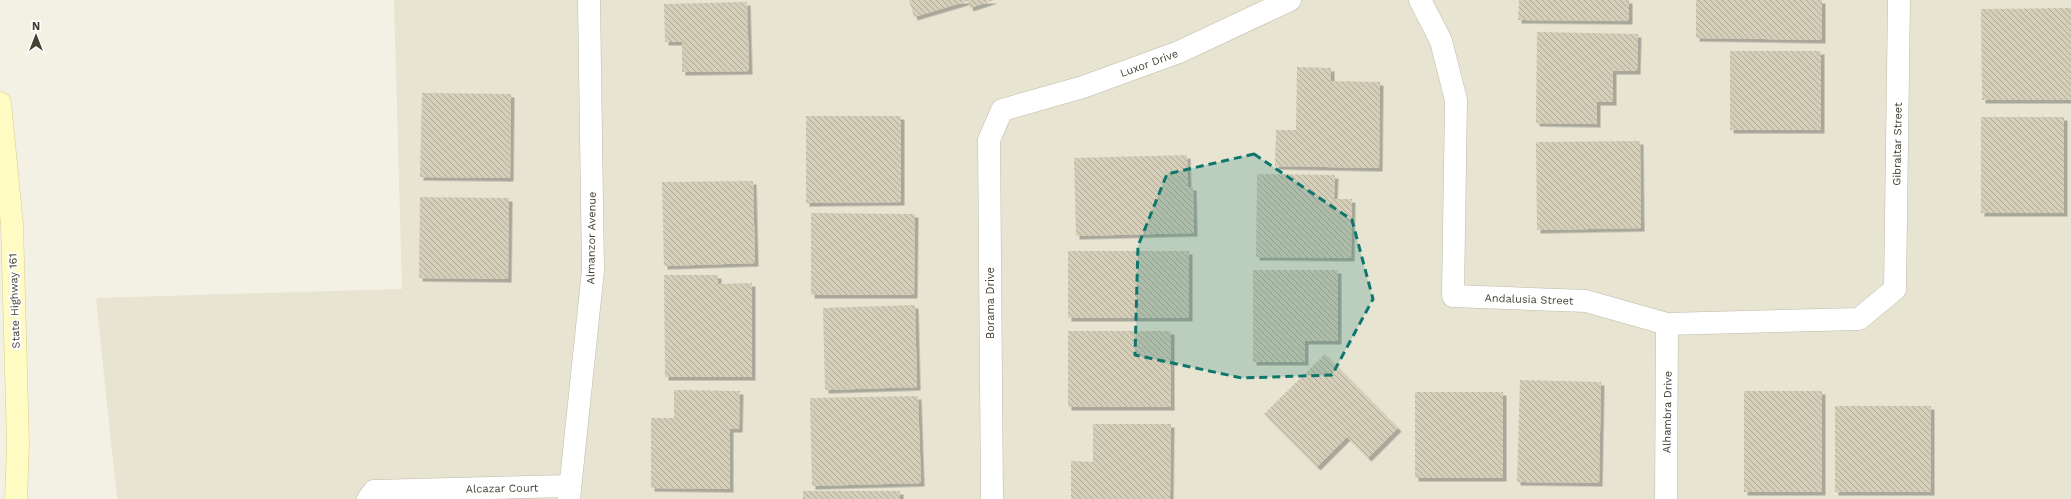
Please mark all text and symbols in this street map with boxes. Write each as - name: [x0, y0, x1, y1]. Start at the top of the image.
- north arrow: [16, 16, 56, 56]
- text: N: [32, 20, 40, 33]
- street label: Luxor Drive: [1118, 47, 1180, 80]
- street label: Gibraltar Street: [1890, 102, 1905, 186]
- street label: Almanzor Avenue: [584, 191, 599, 285]
- street label: State Highway 161: [6, 253, 23, 349]
- street label: Borama Drive: [984, 267, 997, 339]
- street label: Andalusia Street: [1484, 291, 1574, 308]
- street label: Alhambra Drive: [1660, 371, 1675, 453]
- street label: Alcazar Court: [465, 481, 539, 496]

